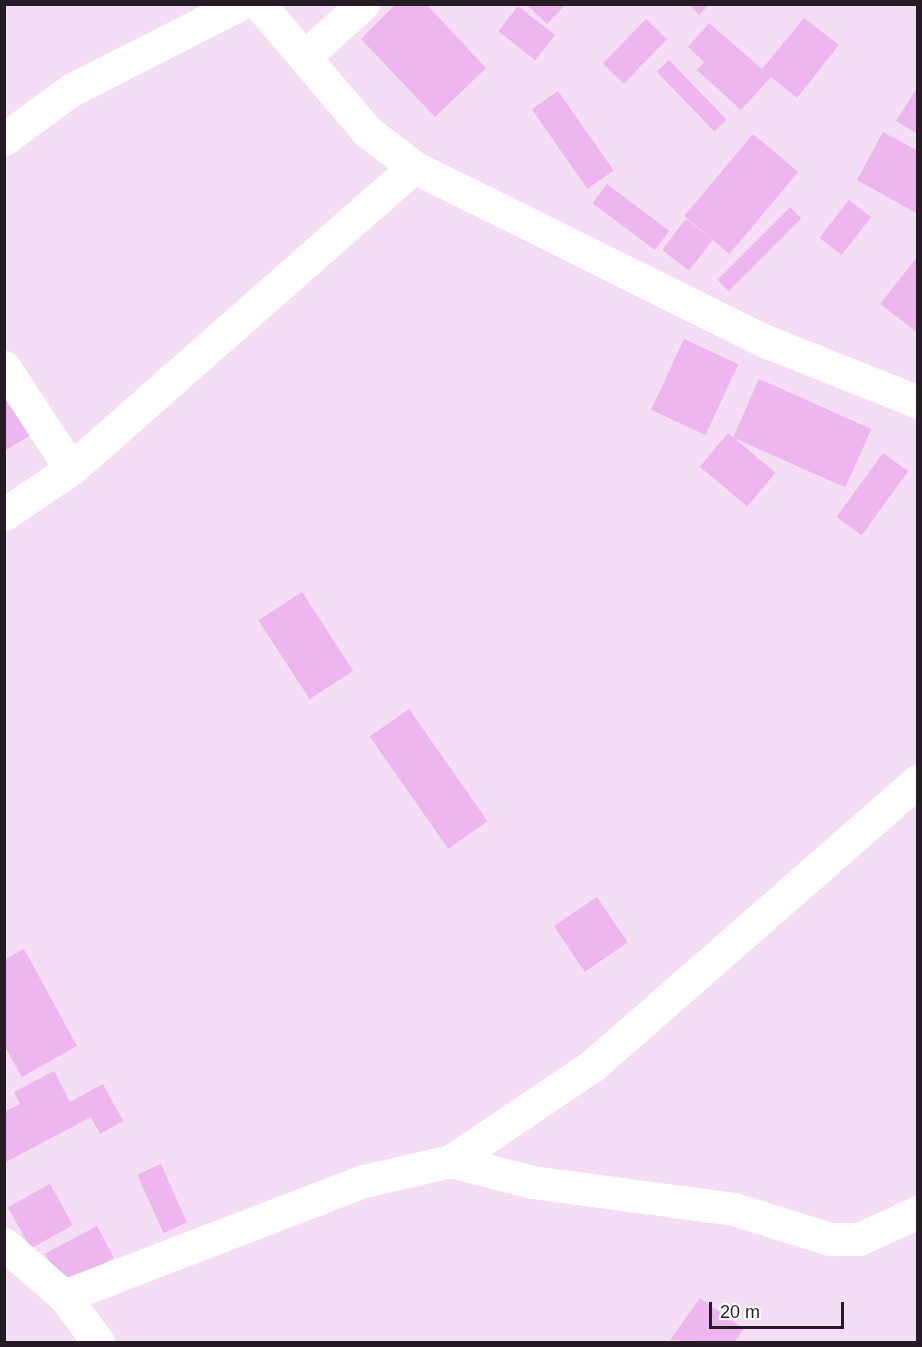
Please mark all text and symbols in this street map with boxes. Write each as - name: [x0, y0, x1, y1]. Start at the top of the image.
- scale bar: [712, 1290, 847, 1328]
- text: 20 m: [720, 1302, 760, 1322]

